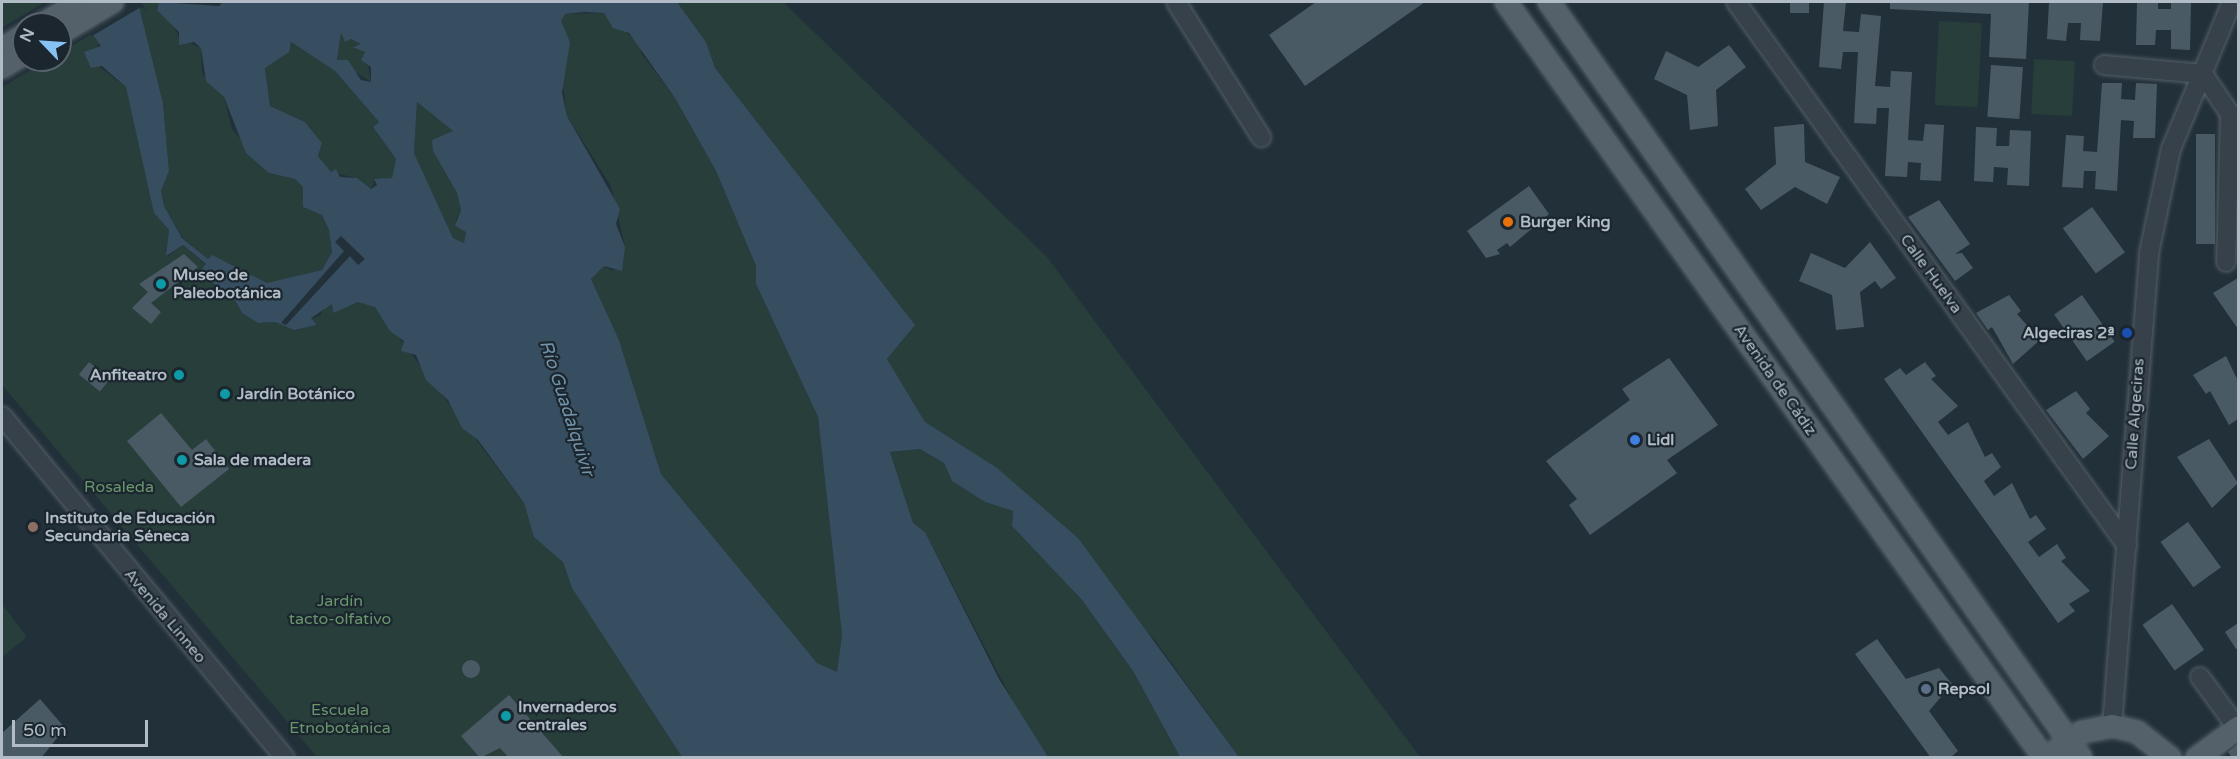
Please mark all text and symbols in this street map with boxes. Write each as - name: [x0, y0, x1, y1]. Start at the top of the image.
- north arrow: [12, 12, 72, 72]
- text: N: [16, 25, 39, 45]
- place label: Burger King: [1520, 212, 1611, 232]
- marker: Burger King: [1501, 215, 1515, 229]
- street label: Calle Huelva: [1896, 231, 1966, 317]
- place label: Museo de Paleobotánica: [173, 265, 281, 303]
- marker: Museo de Paleobotánica: [154, 277, 168, 291]
- street label: Avenida de Cádiz: [1730, 321, 1820, 439]
- place label: Algeciras 2ª: [2023, 323, 2115, 343]
- marker: Algeciras 2ª: [2120, 326, 2134, 340]
- water label: Río Guadalquivir: [535, 337, 599, 479]
- street label: Calle Algeciras: [2122, 358, 2148, 470]
- place label: Anfiteatro: [90, 365, 167, 385]
- marker: Anfiteatro: [172, 368, 186, 382]
- place label: Jardín Botánico: [237, 384, 355, 404]
- marker: Jardín Botánico: [218, 387, 232, 401]
- place label: Lidl: [1647, 430, 1674, 450]
- marker: Lidl: [1628, 433, 1642, 447]
- place label: Sala de madera: [194, 450, 311, 470]
- marker: Sala de madera: [175, 453, 189, 467]
- park label: Rosaleda: [84, 477, 154, 497]
- place label: Instituto de Educación Secundaria Séneca: [45, 508, 215, 546]
- marker: Instituto de Educación Secundaria Séneca: [26, 520, 40, 534]
- street label: Avenida Linneo: [120, 565, 210, 667]
- park label: Jardín tacto-olfativo: [289, 591, 391, 629]
- place label: Repsol: [1938, 679, 1990, 699]
- marker: Repsol: [1919, 682, 1933, 696]
- place label: Invernaderos centrales: [518, 697, 617, 735]
- park label: Escuela Etnobotánica: [289, 700, 391, 738]
- scale bar: [15, 708, 152, 746]
- marker: Invernaderos centrales: [499, 709, 513, 723]
- text: 50 m: [23, 719, 67, 741]

